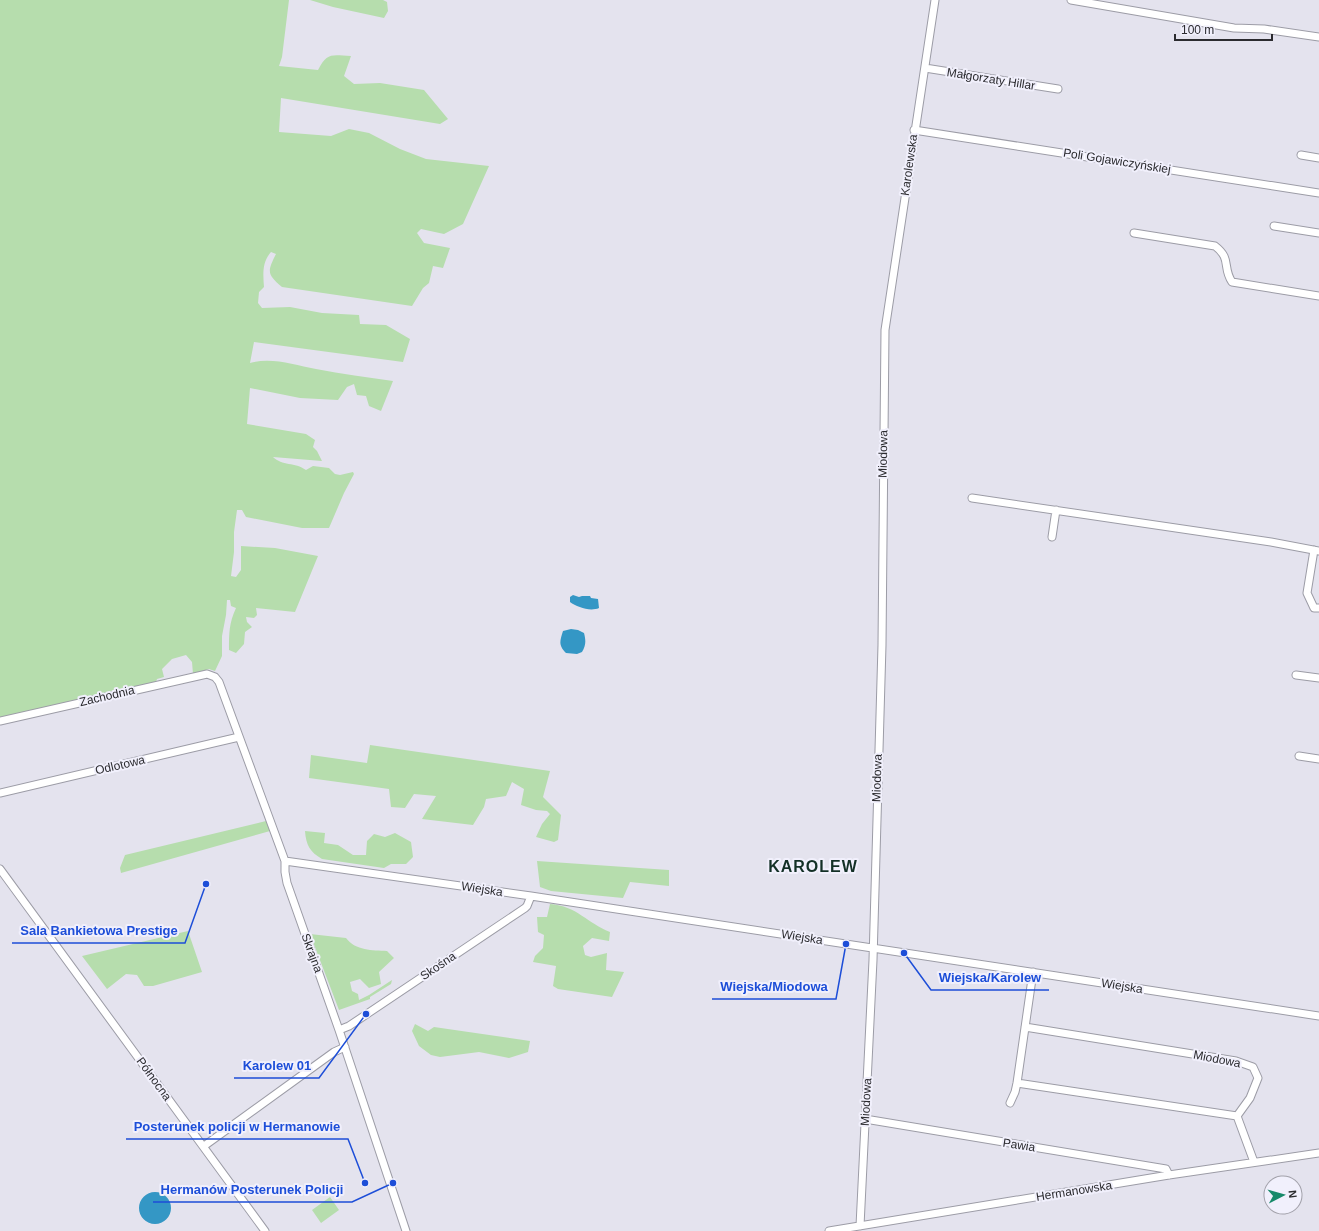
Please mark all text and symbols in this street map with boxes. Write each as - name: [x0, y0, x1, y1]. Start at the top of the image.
- scale bar: [1175, 16, 1272, 42]
- text: 100 m: [1181, 23, 1214, 37]
- street label: Małgorzaty Hillar: [946, 65, 1036, 93]
- street label: Karolewska: [898, 133, 920, 197]
- street label: Poli Gojawiczyńskiej: [1062, 146, 1172, 176]
- street label: Miodowa: [876, 430, 890, 478]
- street label: Zachodnia: [78, 683, 136, 709]
- street label: Odlotowa: [94, 752, 147, 778]
- street label: Miodowa: [869, 753, 885, 802]
- district label: KAROLEW: [768, 858, 858, 875]
- street label: Wiejska: [460, 879, 504, 899]
- callout: Sala Bankietowa Prestige: [12, 918, 185, 943]
- text: Sala Bankietowa Prestige: [20, 923, 178, 938]
- street label: Wiejska: [780, 927, 824, 947]
- street label: Skrajna: [298, 931, 326, 975]
- street label: Skośna: [417, 949, 459, 983]
- callout: Wiejska/Karolew: [931, 965, 1049, 990]
- text: Wiejska/Karolew: [939, 970, 1042, 985]
- callout: Wiejska/Miodowa: [712, 974, 836, 999]
- street label: Wiejska: [1100, 976, 1144, 996]
- text: Wiejska/Miodowa: [720, 979, 829, 994]
- street label: Miodowa: [1192, 1048, 1242, 1071]
- callout: Karolew 01: [234, 1053, 319, 1078]
- street label: Północna: [134, 1055, 175, 1104]
- text: Karolew 01: [243, 1058, 311, 1073]
- street label: Miodowa: [858, 1077, 874, 1126]
- callout: Posterunek policji w Hermanowie: [126, 1114, 348, 1139]
- text: Posterunek policji w Hermanowie: [134, 1119, 340, 1134]
- street label: Pawia: [1002, 1136, 1037, 1155]
- north arrow: [1263, 1175, 1303, 1215]
- callout: Hermanów Posterunek Policji: [153, 1177, 352, 1202]
- street label: Hermanowska: [1035, 1178, 1113, 1204]
- text: Hermanów Posterunek Policji: [161, 1182, 343, 1197]
- text: N: [1287, 1189, 1299, 1199]

